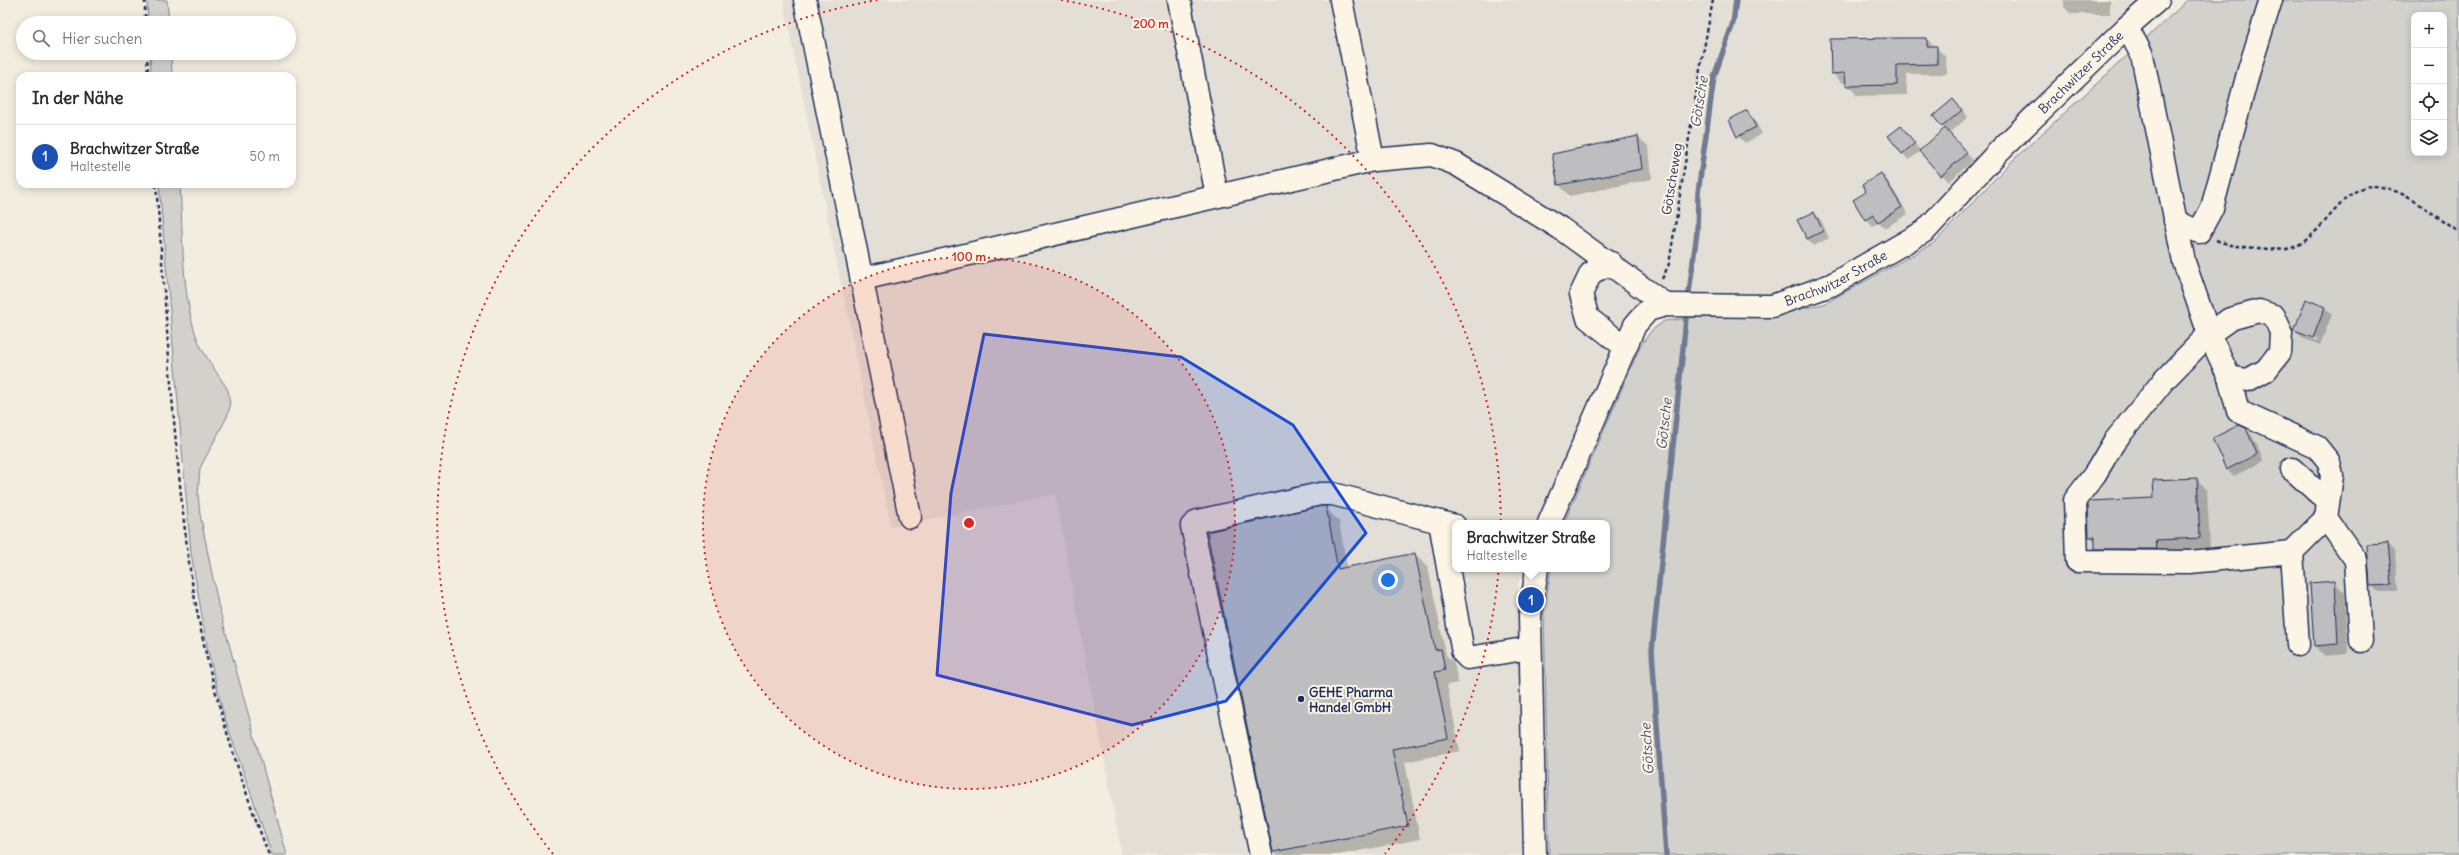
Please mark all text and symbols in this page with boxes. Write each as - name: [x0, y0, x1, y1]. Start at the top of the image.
- map controls: [2411, 12, 2447, 156]
- button: +: [2411, 12, 2447, 48]
- search box: [16, 16, 296, 60]
- text: 200 m: [1133, 16, 1169, 31]
- icon: search: [30, 27, 52, 49]
- street label: Brachwitzer Straße: [2034, 27, 2127, 117]
- text: Hier suchen: [62, 29, 142, 48]
- button: −: [2411, 48, 2447, 84]
- water label: Götsche: [1686, 74, 1712, 129]
- button: locate: [2411, 84, 2447, 120]
- text: In der Nähe: [32, 87, 124, 109]
- button: layers: [2411, 120, 2447, 156]
- text: Brachwitzer Straße: [70, 139, 199, 158]
- street label: Götscheweg: [1658, 142, 1686, 216]
- text: 1: [42, 148, 48, 165]
- text: 50 m: [249, 148, 280, 165]
- text: Haltestelle: [70, 158, 131, 175]
- street label: Brachwitzer Straße: [1782, 246, 1890, 309]
- text: 100 m: [952, 249, 986, 264]
- water label: Götsche: [1652, 396, 1676, 451]
- centre of rings: [962, 516, 976, 530]
- popup: [1452, 520, 1610, 572]
- text: Brachwitzer Straße: [1466, 528, 1596, 547]
- text: Haltestelle: [1466, 547, 1527, 564]
- your location: [1378, 570, 1398, 590]
- pin: 1: [1518, 585, 1544, 615]
- place label: GEHE Pharma Handel GmbH: [1309, 684, 1393, 716]
- marker: GEHE Pharma Handel GmbH: [1296, 694, 1306, 704]
- water label: Götsche: [1636, 721, 1658, 775]

